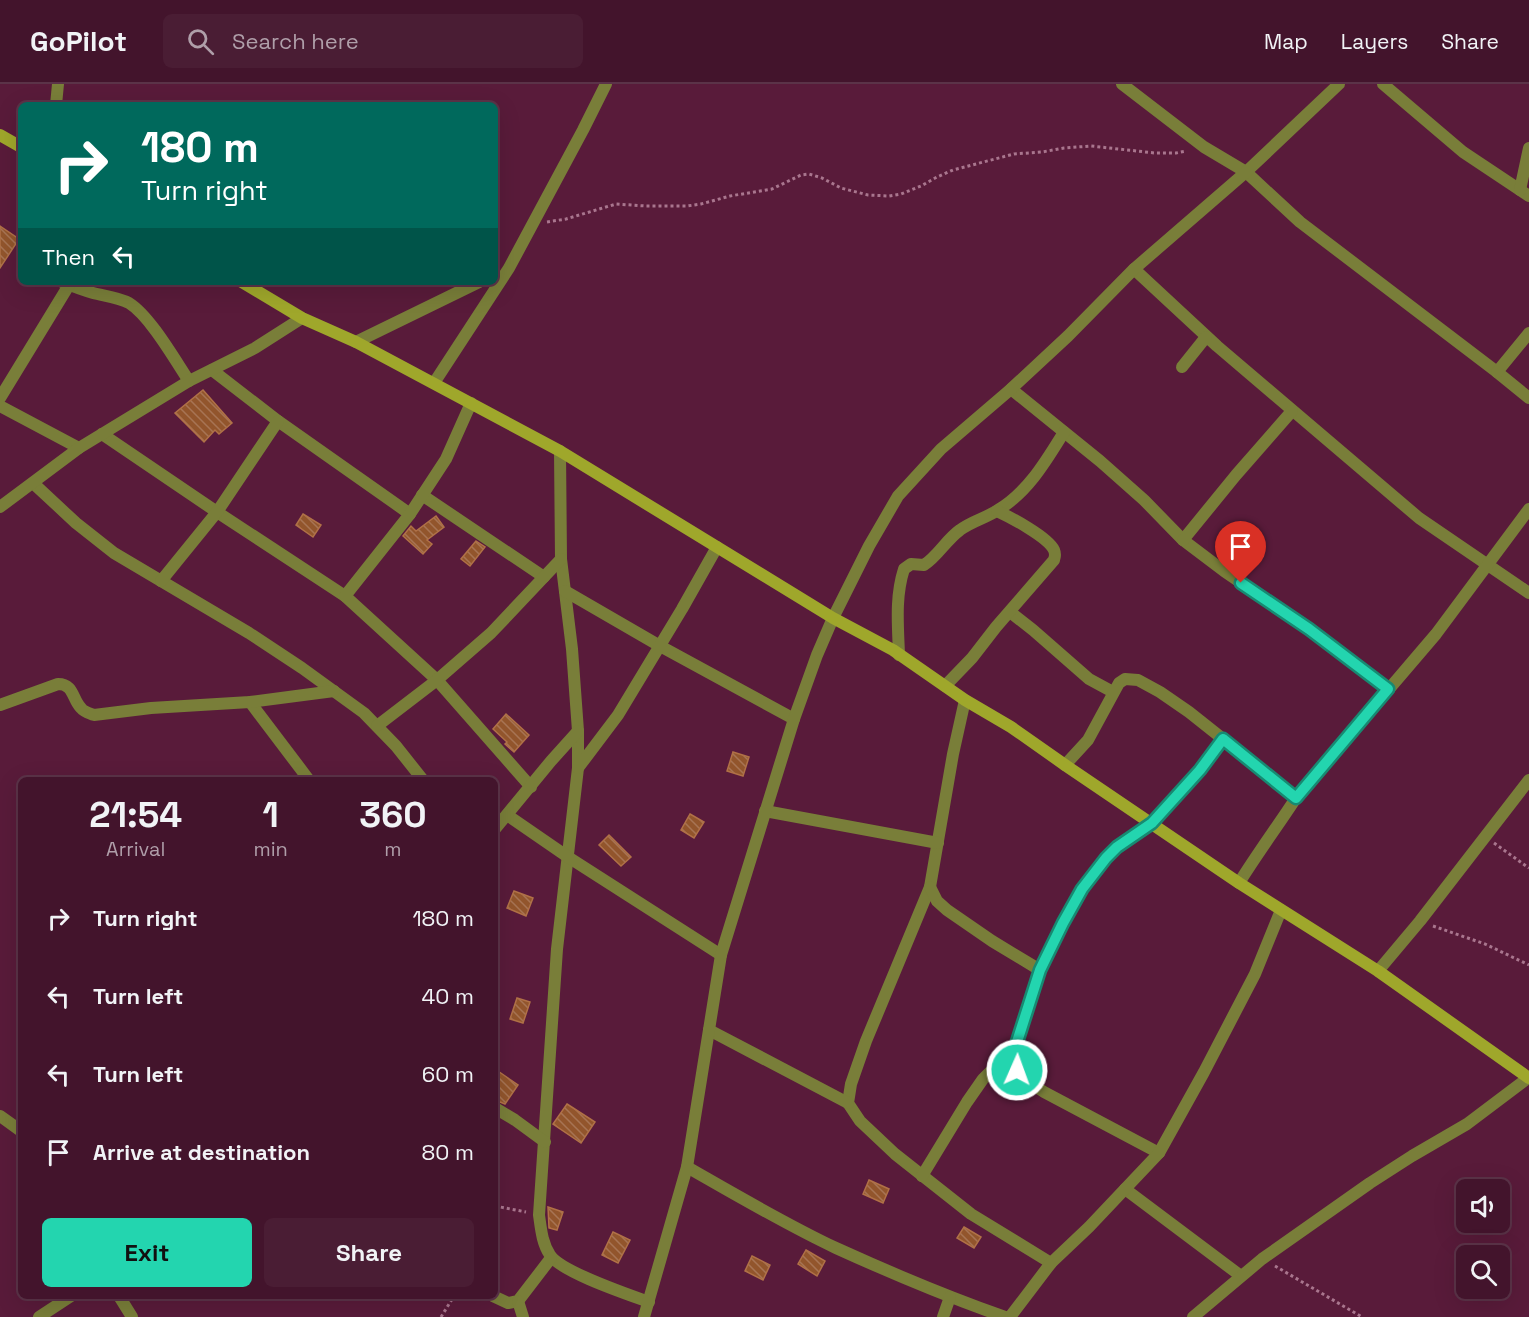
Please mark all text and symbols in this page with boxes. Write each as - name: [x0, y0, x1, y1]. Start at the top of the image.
- search box: [163, 14, 583, 68]
- text: GoPilot: [30, 23, 127, 59]
- icon: search: [184, 25, 217, 58]
- text: Search here: [232, 27, 359, 55]
- text: Map: [1264, 28, 1308, 55]
- text: Layers: [1341, 28, 1408, 55]
- text: Share: [1441, 28, 1499, 55]
- text: 180 m: [141, 121, 259, 174]
- icon: right: [42, 126, 120, 204]
- text: Turn right: [141, 173, 268, 208]
- icon: left: [107, 240, 140, 273]
- text: Then: [42, 243, 95, 271]
- pin: [1215, 521, 1266, 583]
- icon: arrive: [1224, 530, 1257, 563]
- text: 21:54: [89, 792, 182, 838]
- text: 1: [263, 792, 279, 838]
- text: 360: [359, 792, 427, 838]
- text: Arrival: [106, 836, 165, 862]
- text: min: [254, 836, 288, 862]
- text: m: [384, 836, 402, 862]
- icon: right: [42, 902, 75, 935]
- text: Turn right: [93, 904, 198, 932]
- text: 180 m: [412, 904, 474, 932]
- icon: left: [42, 980, 75, 1013]
- text: Turn left: [93, 982, 183, 1010]
- text: 40 m: [422, 982, 474, 1010]
- position arrow: [985, 1038, 1049, 1102]
- icon: left: [42, 1058, 75, 1091]
- text: Turn left: [93, 1060, 183, 1088]
- text: 60 m: [422, 1060, 474, 1088]
- icon: arrive: [42, 1136, 75, 1169]
- text: Arrive at destination: [93, 1138, 310, 1166]
- text: 80 m: [422, 1138, 474, 1166]
- map controls: [1456, 1179, 1510, 1299]
- button: sound: [1456, 1179, 1510, 1233]
- button: Exit: [42, 1218, 252, 1287]
- button: Share: [264, 1218, 474, 1287]
- button: search: [1456, 1245, 1510, 1299]

